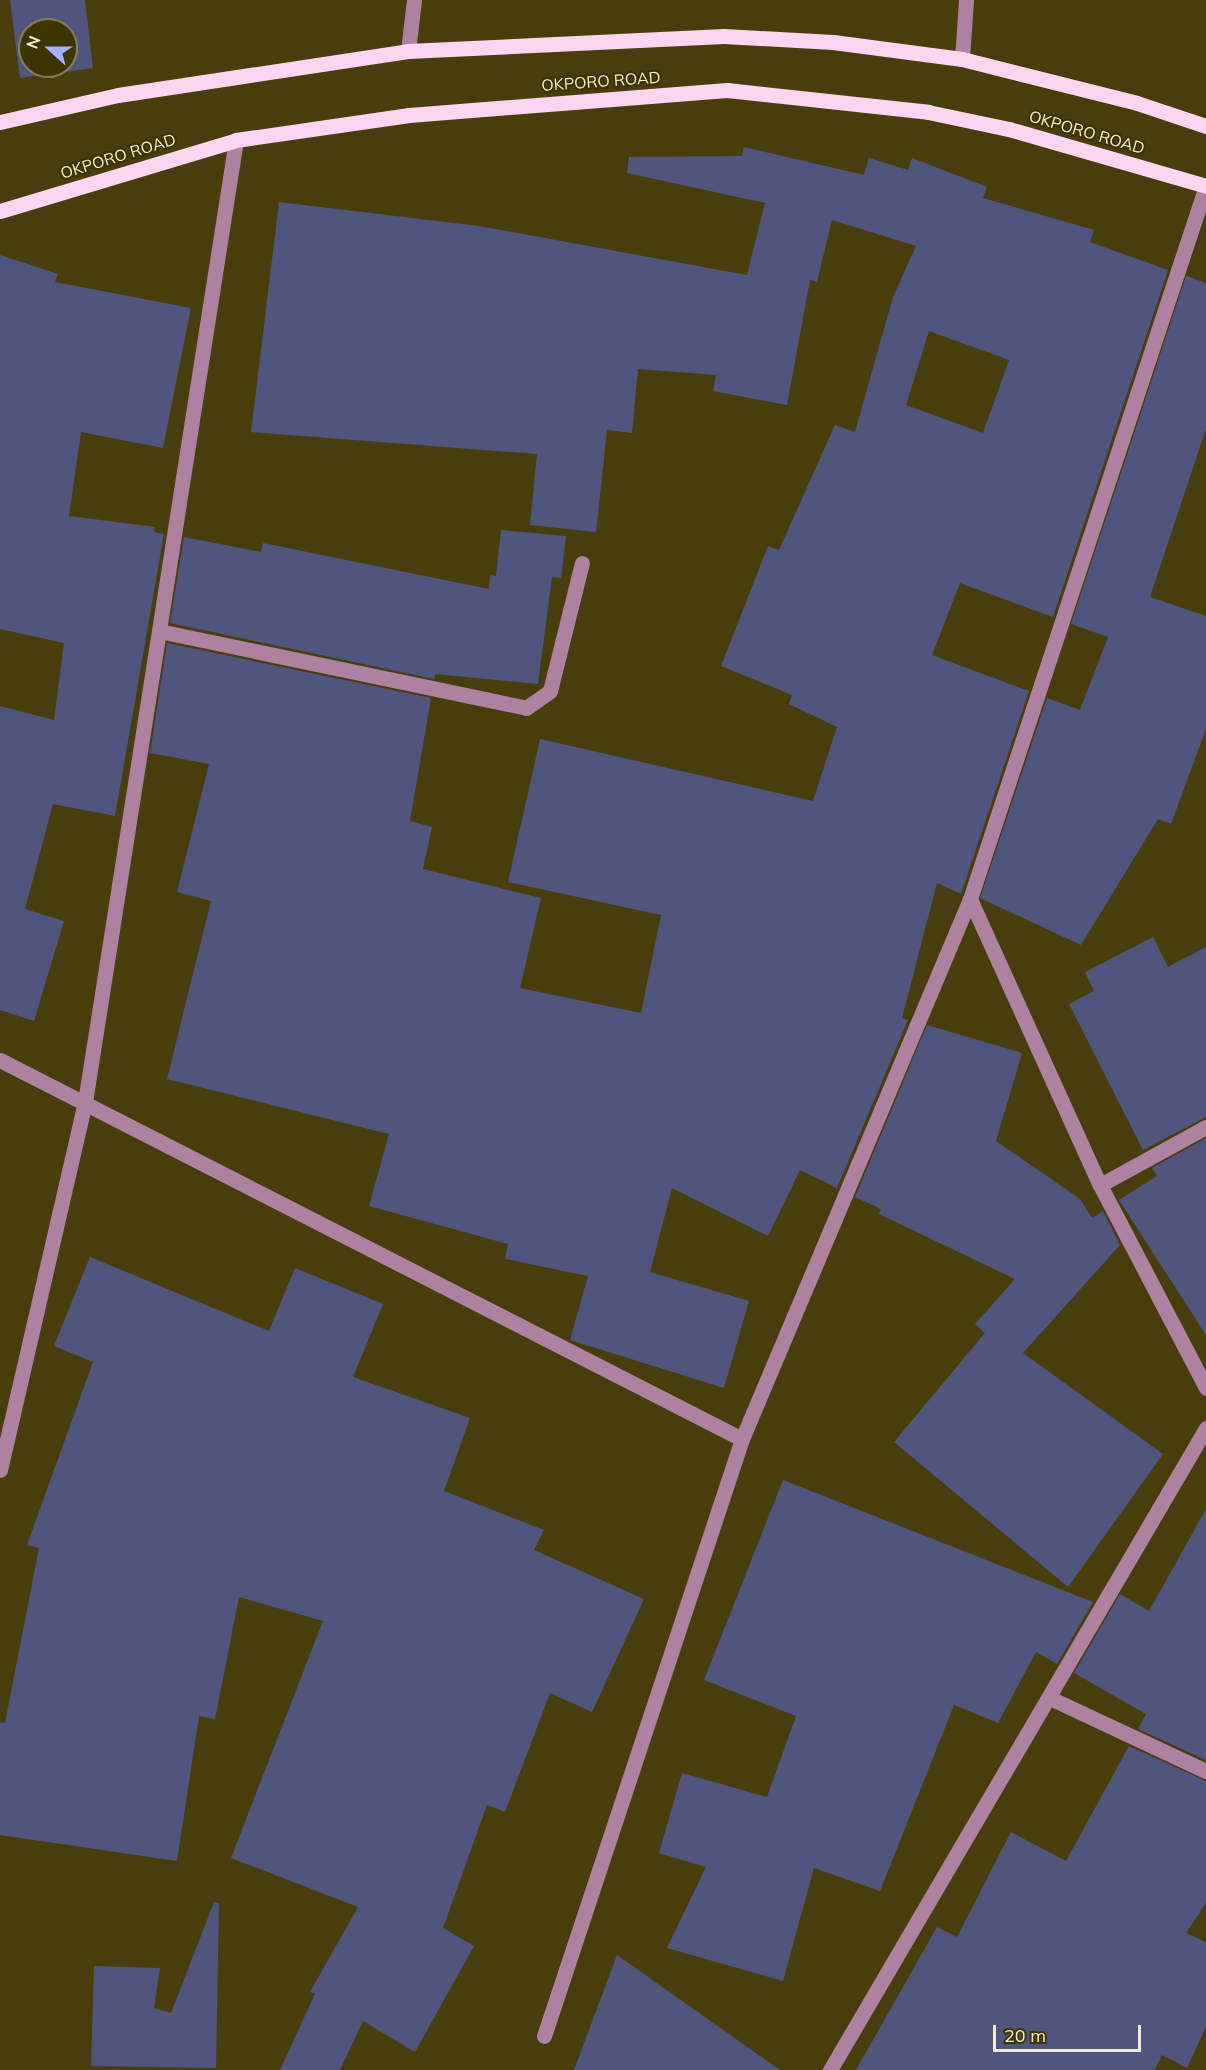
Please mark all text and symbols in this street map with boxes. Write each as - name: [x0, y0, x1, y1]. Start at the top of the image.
- north arrow: [18, 18, 78, 78]
- text: N: [22, 33, 45, 51]
- street label: OKPORO ROAD: [541, 67, 661, 95]
- street label: OKPORO ROAD: [1027, 106, 1147, 158]
- street label: OKPORO ROAD: [58, 129, 178, 183]
- scale bar: [996, 2013, 1144, 2051]
- text: 20 m: [1004, 2024, 1046, 2047]

